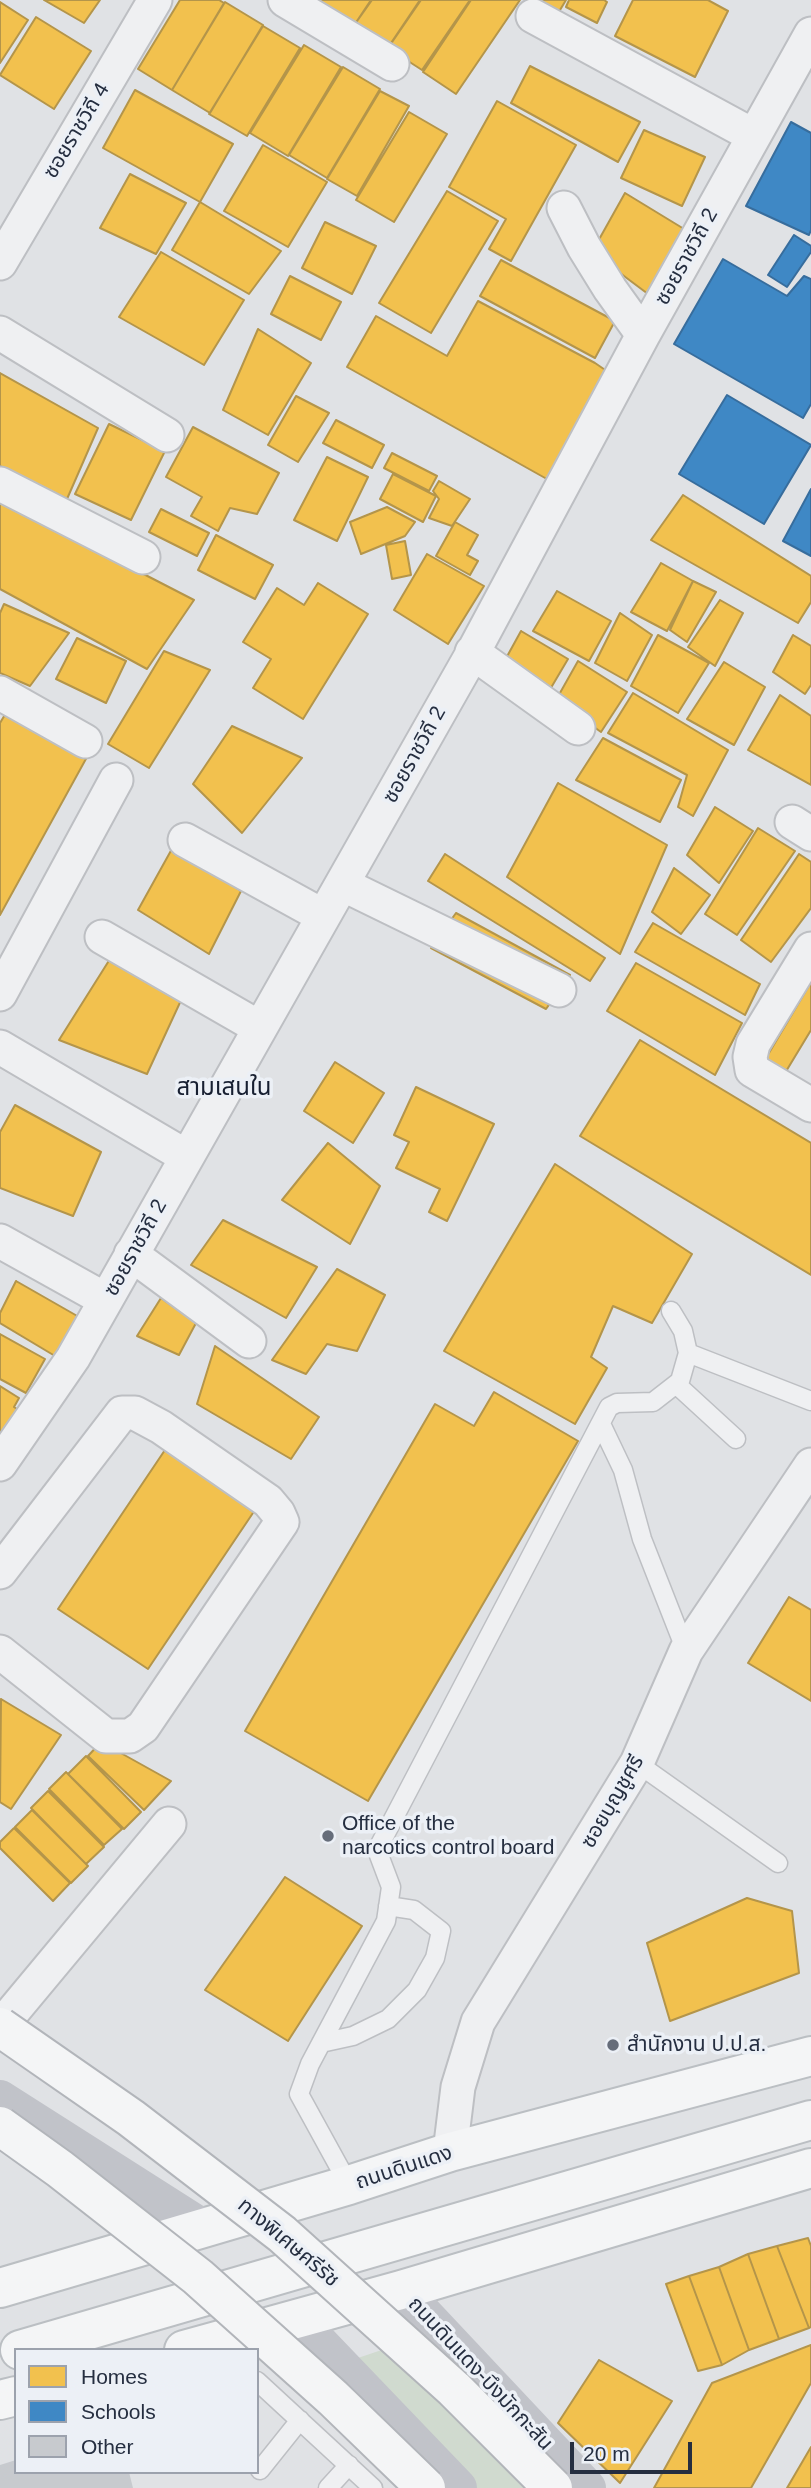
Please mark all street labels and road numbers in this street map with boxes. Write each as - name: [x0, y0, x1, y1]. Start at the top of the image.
- street label: ซอยราชวิถี 4: [39, 79, 115, 183]
- street label: ซอยราชวิถี 2: [650, 204, 724, 310]
- street label: ซอยราชวิถี 2: [378, 702, 452, 808]
- street label: ซอยราชวิถี 2: [99, 1195, 173, 1301]
- street label: ซอยบุญชูศรี: [576, 1751, 650, 1853]
- street label: ถนนดินแดง: [352, 2141, 456, 2195]
- street label: ทางพิเศษศรีรัช: [232, 2193, 344, 2293]
- street label: ถนนดินแดง-บึงมักกะสัน: [402, 2292, 558, 2456]

